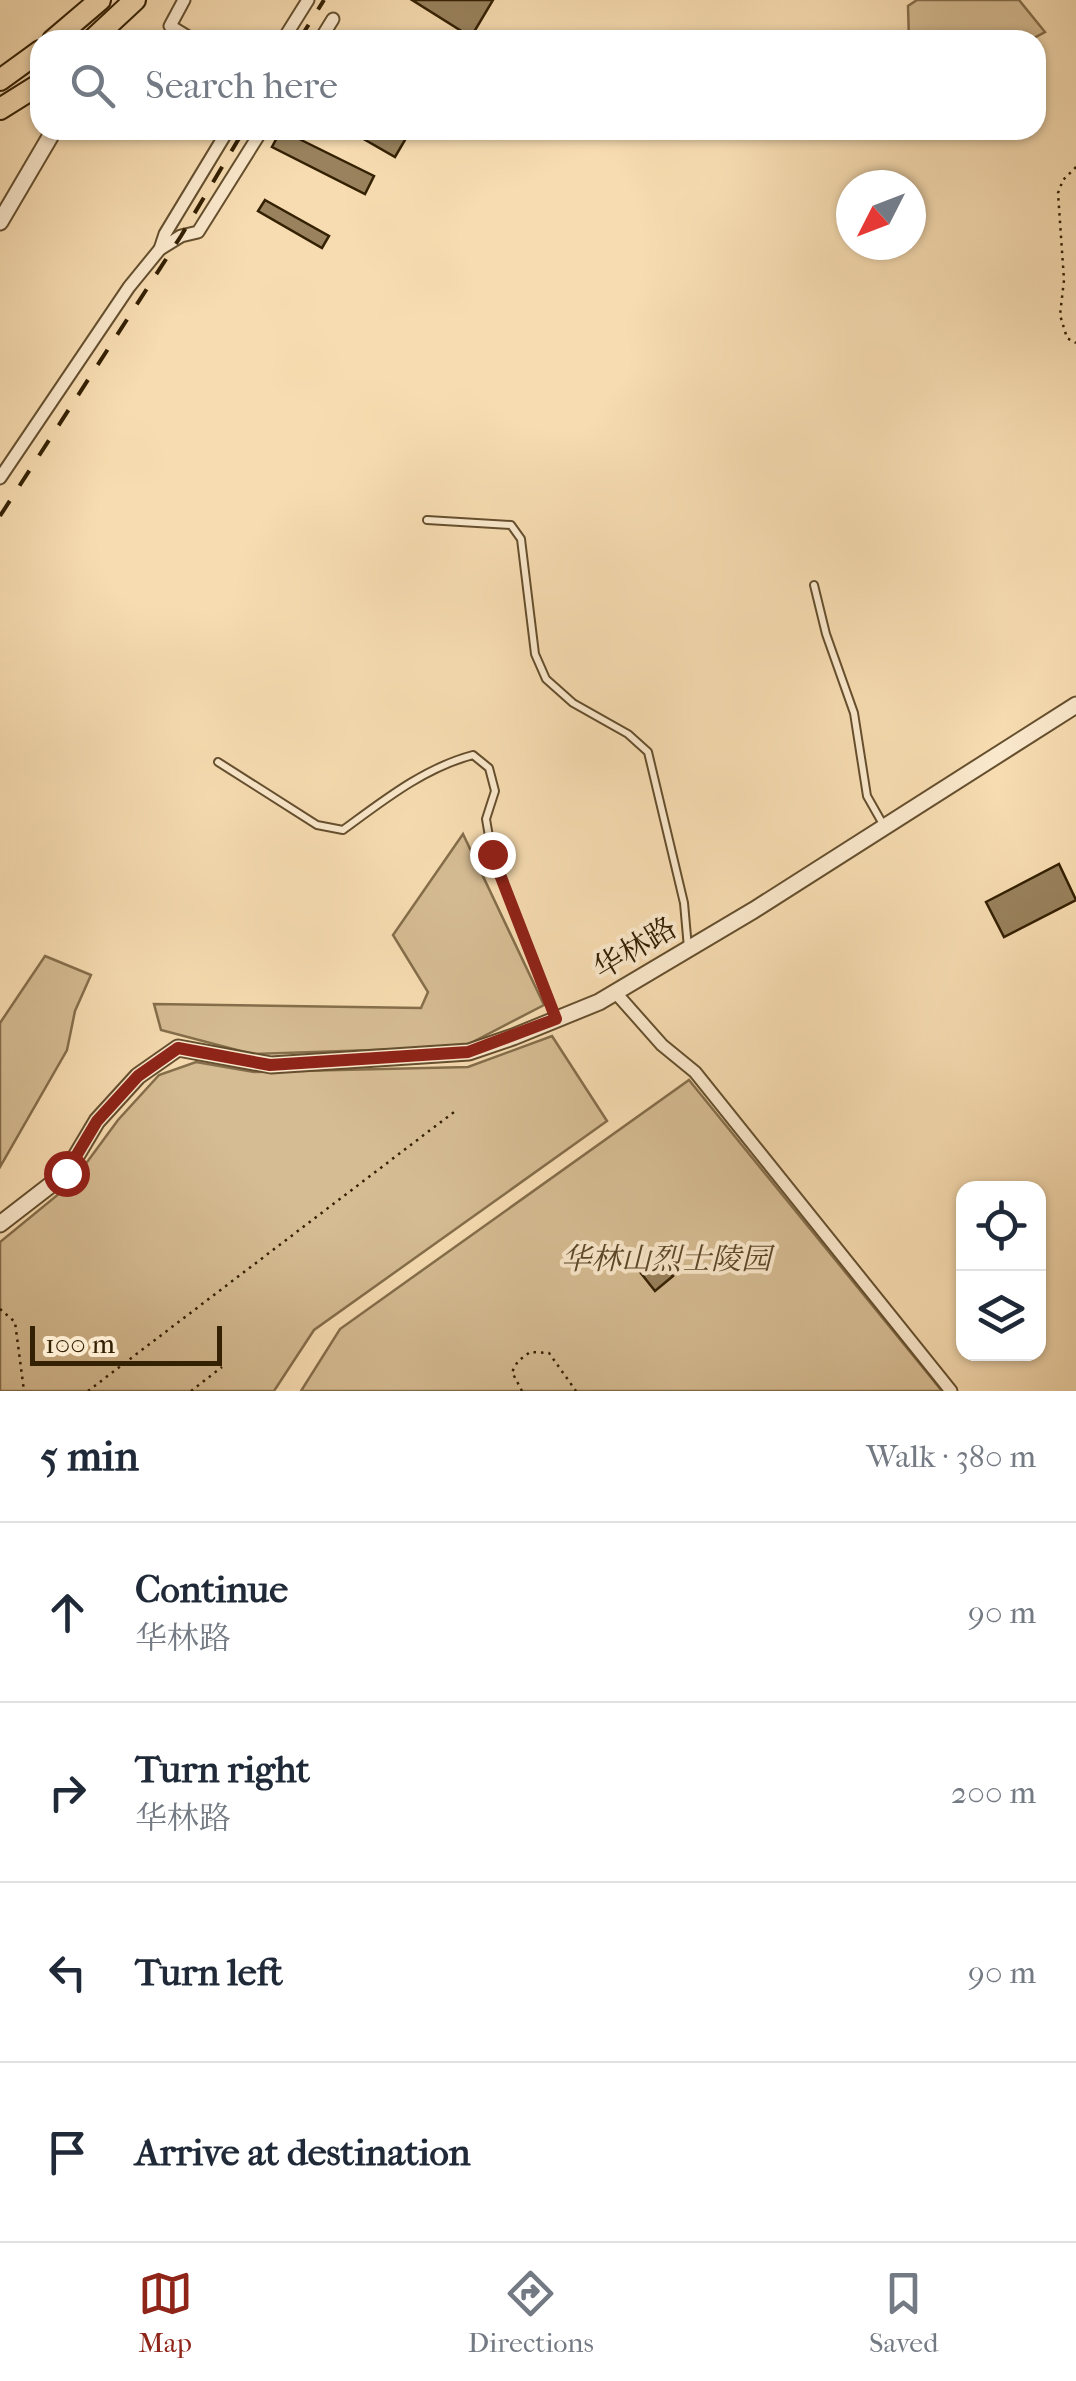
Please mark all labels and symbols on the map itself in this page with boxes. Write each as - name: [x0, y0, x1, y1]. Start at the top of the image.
- north arrow: [836, 170, 926, 260]
- route end: [470, 832, 516, 878]
- street label: 华林路: [588, 910, 683, 987]
- route start: [44, 1151, 90, 1197]
- park label: 华林山烈士陵园: [561, 1242, 775, 1277]
- scale bar: [30, 1321, 222, 1366]

